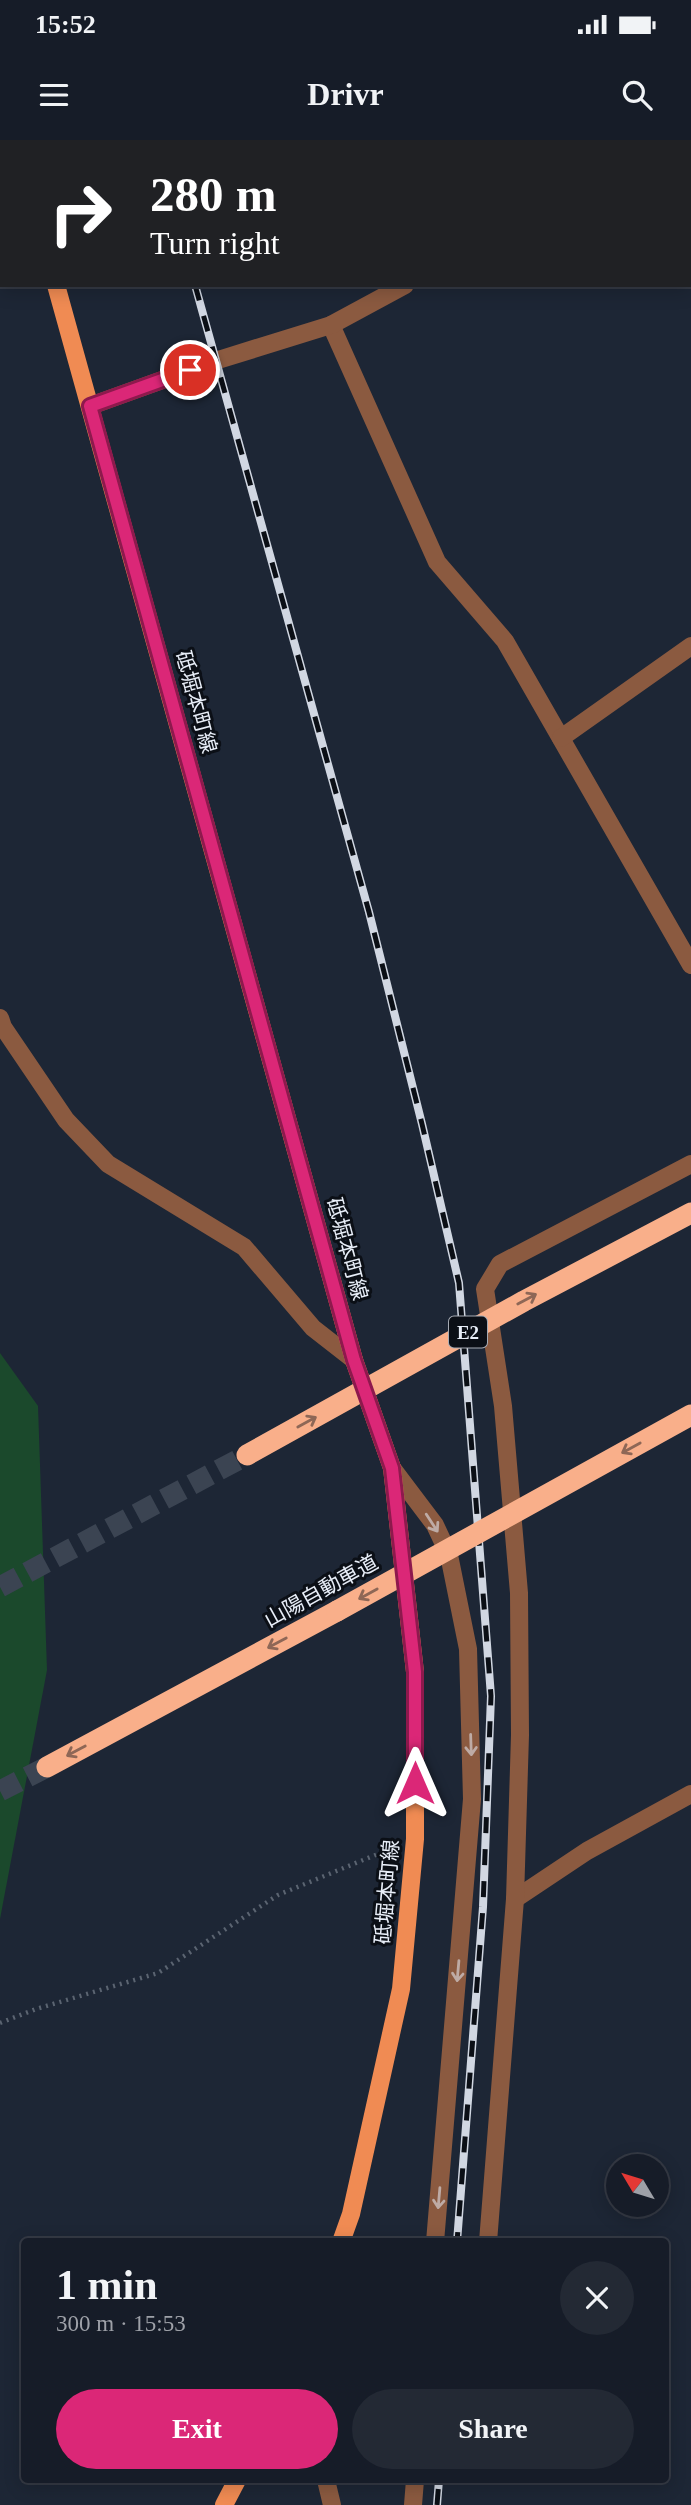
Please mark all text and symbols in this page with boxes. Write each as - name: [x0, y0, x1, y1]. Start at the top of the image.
- text: 15:52: [35, 10, 96, 39]
- icon: menu: [35, 76, 73, 114]
- text: Drivr: [307, 76, 384, 112]
- icon: search: [618, 76, 656, 114]
- text: 280 m: [150, 167, 277, 222]
- icon: right: [35, 168, 126, 259]
- text: Turn right: [150, 225, 280, 261]
- pin: [160, 340, 220, 400]
- icon: arrive: [171, 351, 209, 389]
- street label: 砥堀本町線: [171, 648, 221, 756]
- street label: 砥堀本町線: [322, 1195, 372, 1303]
- one-way arrow: [516, 1292, 537, 1306]
- road number: E2: [449, 1316, 487, 1348]
- one-way arrow: [296, 1415, 317, 1428]
- one-way arrow: [622, 1441, 642, 1455]
- one-way arrow: [426, 1513, 440, 1533]
- street label: 山陽自動車道: [260, 1550, 382, 1632]
- one-way arrow: [359, 1587, 379, 1601]
- one-way arrow: [267, 1637, 288, 1651]
- one-way arrow: [464, 1733, 478, 1756]
- one-way arrow: [67, 1744, 87, 1758]
- position arrow: [378, 1746, 452, 1820]
- street label: 砥堀本町線: [370, 1839, 404, 1945]
- one-way arrow: [451, 1960, 464, 1982]
- north arrow: [606, 2154, 668, 2217]
- map controls: [606, 2154, 669, 2217]
- one-way arrow: [432, 2186, 445, 2209]
- button: close: [560, 2261, 634, 2335]
- text: 1 min: [56, 2262, 158, 2308]
- text: 300 m · 15:53: [56, 2311, 186, 2336]
- button: Exit: [56, 2389, 338, 2469]
- button: Share: [352, 2389, 634, 2469]

